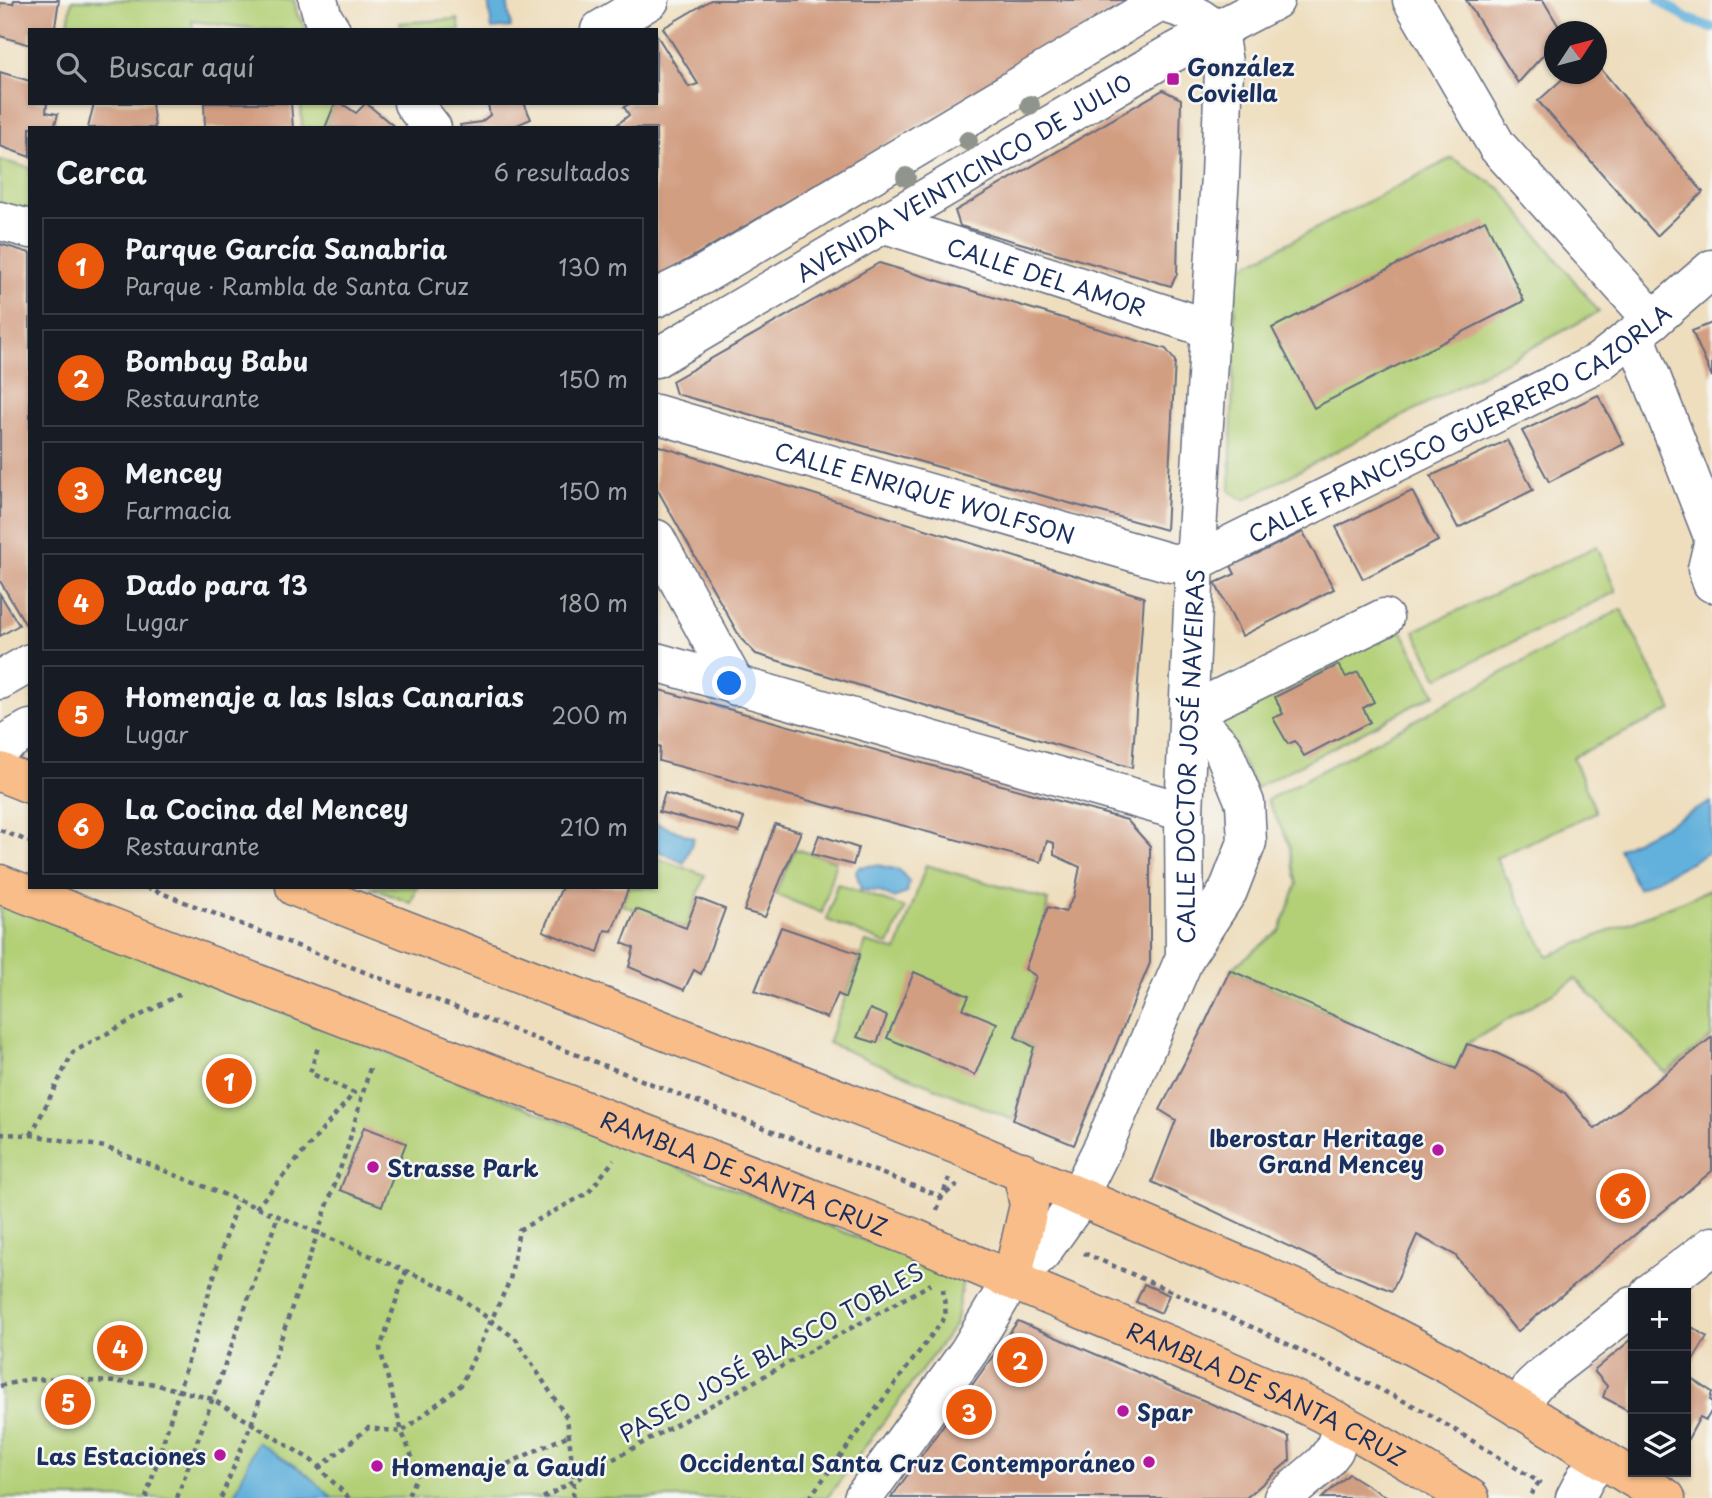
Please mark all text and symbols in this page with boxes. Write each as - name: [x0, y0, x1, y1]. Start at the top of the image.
- north arrow: [1544, 21, 1607, 84]
- search box: [28, 28, 658, 105]
- text: Buscar aquí: [108, 47, 254, 86]
- icon: search: [52, 48, 90, 86]
- place label: González Coviella: [1187, 49, 1295, 110]
- street label: AVENIDA VEINTICINCO DE JULIO: [789, 63, 1138, 289]
- marker: González Coviella: [1165, 71, 1181, 87]
- text: Cerca: [56, 149, 147, 194]
- text: 6 resultados: [494, 154, 630, 189]
- street label: CALLE DEL AMOR: [943, 228, 1151, 325]
- text: Parque García Sanabria: [125, 229, 447, 268]
- text: 1: [76, 249, 87, 284]
- text: 130 m: [558, 249, 628, 284]
- text: Parque · Rambla de Santa Cruz: [125, 268, 469, 303]
- street label: CALLE FRANCISCO GUERRERO CAZORLA: [1242, 295, 1678, 551]
- text: Bombay Babu: [125, 341, 308, 380]
- text: 2: [73, 361, 89, 396]
- text: 150 m: [559, 361, 628, 396]
- text: Restaurante: [125, 380, 260, 415]
- street label: CALLE ENRIQUE WOLFSON: [771, 432, 1079, 552]
- text: Mencey: [125, 453, 223, 492]
- text: 3: [73, 473, 89, 508]
- text: 150 m: [559, 473, 628, 508]
- text: Farmacia: [125, 492, 231, 527]
- text: Dado para 13: [125, 565, 308, 604]
- street label: CALLE DOCTOR JOSÉ NAVEIRAS: [1166, 568, 1212, 944]
- text: 4: [73, 585, 89, 620]
- text: 180 m: [559, 585, 628, 620]
- text: Lugar: [125, 604, 188, 639]
- your location: [712, 666, 746, 700]
- text: Homenaje a las Islas Canarias: [125, 677, 524, 716]
- text: 5: [74, 697, 88, 732]
- text: 200 m: [551, 697, 628, 732]
- text: Lugar: [125, 716, 188, 751]
- text: La Cocina del Mencey: [125, 789, 408, 828]
- text: 6: [73, 809, 89, 844]
- text: 210 m: [560, 809, 628, 844]
- text: Restaurante: [125, 828, 260, 863]
- pin: 1: [206, 1055, 252, 1107]
- street label: RAMBLA DE SANTA CRUZ: [595, 1101, 893, 1244]
- place label: Iberostar Heritage Grand Mencey: [1209, 1120, 1425, 1181]
- marker: Iberostar Heritage Grand Mencey: [1430, 1142, 1446, 1158]
- place label: Strasse Park: [387, 1150, 539, 1185]
- marker: Strasse Park: [365, 1159, 381, 1175]
- pin: 6: [1600, 1170, 1646, 1222]
- street label: PASEO JOSÉ BLASCO TOBLES: [613, 1254, 929, 1450]
- map controls: [1628, 1288, 1691, 1477]
- button: +: [1628, 1288, 1691, 1351]
- street label: RAMBLA DE SANTA CRUZ: [1121, 1312, 1413, 1474]
- pin: 4: [97, 1322, 143, 1374]
- pin: 2: [997, 1334, 1043, 1386]
- button: −: [1628, 1351, 1691, 1414]
- pin: 5: [45, 1376, 91, 1428]
- pin: 3: [946, 1386, 992, 1438]
- place label: Spar: [1137, 1394, 1193, 1429]
- marker: Spar: [1115, 1403, 1131, 1419]
- button: layers: [1628, 1414, 1691, 1477]
- place label: Las Estaciones: [36, 1438, 206, 1473]
- place label: Occidental Santa Cruz Contemporáneo: [679, 1445, 1135, 1480]
- marker: Las Estaciones: [212, 1447, 228, 1463]
- place label: Homenaje a Gaudí: [391, 1449, 606, 1484]
- marker: Occidental Santa Cruz Contemporáneo: [1141, 1454, 1157, 1470]
- marker: Homenaje a Gaudí: [369, 1458, 385, 1474]

